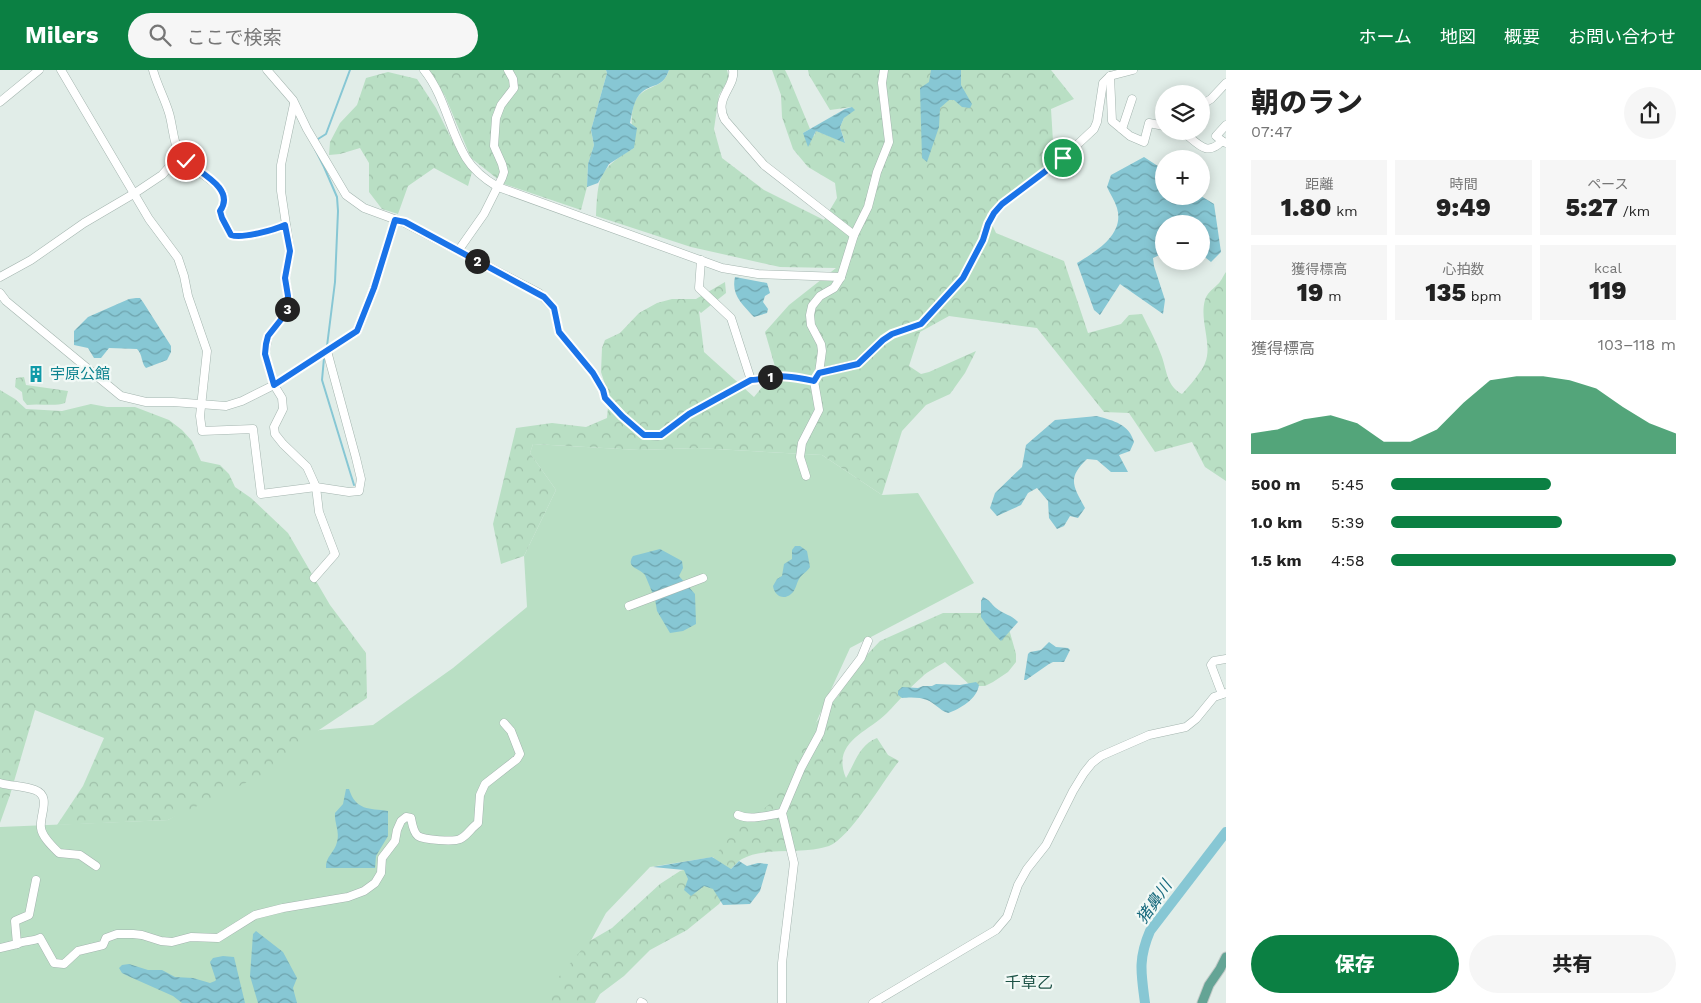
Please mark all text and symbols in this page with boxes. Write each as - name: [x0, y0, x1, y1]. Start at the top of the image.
- search box: [128, 13, 478, 58]
- text: Milers: [25, 21, 98, 49]
- icon: search: [146, 21, 174, 49]
- text: ここで検索: [186, 26, 282, 49]
- text: ホーム: [1359, 26, 1412, 47]
- text: 地図: [1440, 26, 1476, 47]
- text: 概要: [1504, 26, 1540, 47]
- text: お問い合わせ: [1568, 26, 1676, 47]
- map controls: [1155, 85, 1210, 270]
- button: layers: [1155, 85, 1210, 140]
- text: 朝のラン: [1251, 86, 1363, 119]
- button: share: [1624, 87, 1676, 139]
- text: 07:47: [1251, 122, 1292, 141]
- pin: [1042, 137, 1084, 179]
- pin: [165, 140, 207, 182]
- icon: arrive: [1049, 144, 1077, 172]
- icon: check: [172, 147, 200, 175]
- button: +: [1155, 150, 1210, 205]
- text: 距離: [1305, 176, 1333, 192]
- text: 時間: [1449, 176, 1477, 192]
- text: ペース: [1587, 176, 1628, 192]
- text: 1.80: [1281, 193, 1331, 222]
- text: 9:49: [1436, 193, 1491, 222]
- text: 5:27: [1566, 193, 1618, 222]
- text: km: [1331, 203, 1358, 219]
- text: /km: [1618, 203, 1650, 219]
- button: −: [1155, 215, 1210, 270]
- pin: 2: [464, 248, 490, 274]
- text: 2: [473, 253, 482, 269]
- text: kcal: [1594, 260, 1622, 276]
- text: 獲得標高: [1291, 261, 1347, 277]
- text: 心拍数: [1442, 261, 1484, 277]
- text: 119: [1589, 276, 1627, 305]
- text: 19: [1297, 278, 1323, 307]
- text: 135: [1425, 278, 1466, 307]
- text: m: [1323, 288, 1342, 304]
- text: bpm: [1466, 288, 1502, 304]
- pin: 3: [274, 296, 300, 322]
- text: 3: [283, 301, 292, 317]
- text: 103–118 m: [1598, 335, 1676, 354]
- text: 獲得標高: [1251, 339, 1315, 358]
- building icon: 宇原公館: [26, 364, 46, 384]
- pin: 1: [758, 364, 782, 390]
- place label: 宇原公館: [50, 365, 110, 383]
- text: 1: [767, 369, 774, 385]
- text: 500 m: [1251, 475, 1301, 494]
- text: 5:45: [1331, 475, 1364, 494]
- text: 1.0 km: [1251, 513, 1302, 532]
- text: 5:39: [1331, 513, 1364, 532]
- text: 1.5 km: [1251, 551, 1301, 570]
- text: 4:58: [1331, 551, 1365, 570]
- water label: 猪鼻川: [1132, 875, 1177, 927]
- button: 保存: [1251, 935, 1459, 993]
- button: 共有: [1469, 935, 1676, 993]
- district label: 千草乙: [1005, 973, 1053, 992]

